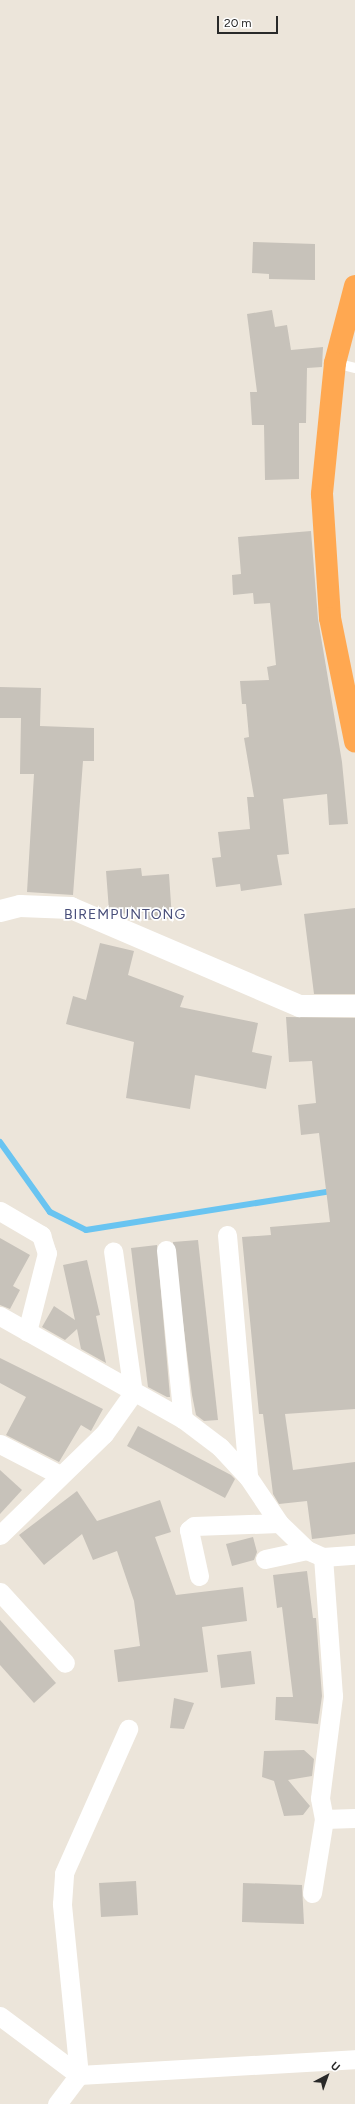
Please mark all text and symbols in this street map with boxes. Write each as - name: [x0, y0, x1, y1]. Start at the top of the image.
- scale bar: [219, 8, 280, 34]
- text: 20 m: [224, 16, 252, 30]
- district label: BIREMPUNTONG: [64, 907, 186, 923]
- north arrow: [307, 2056, 347, 2096]
- text: U: [328, 2059, 342, 2074]

